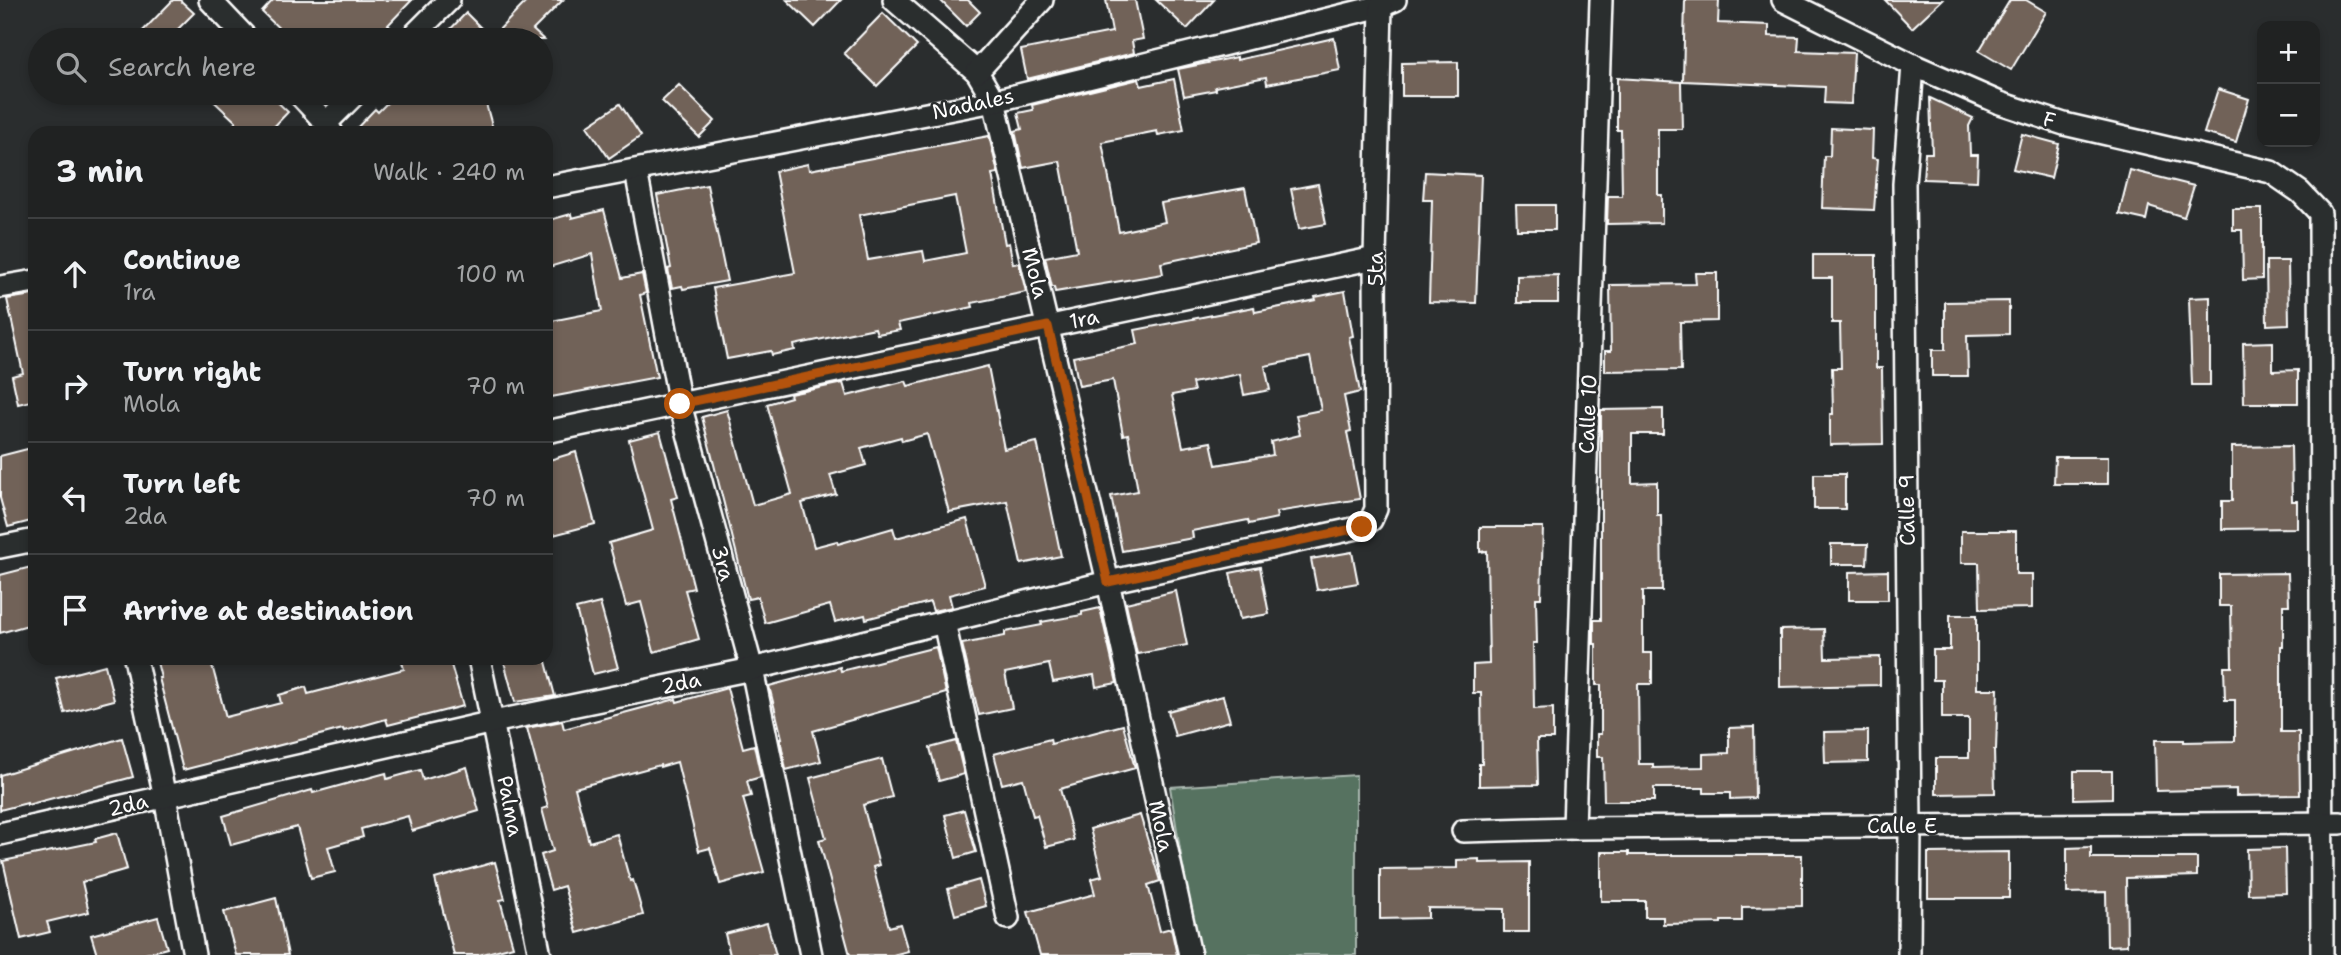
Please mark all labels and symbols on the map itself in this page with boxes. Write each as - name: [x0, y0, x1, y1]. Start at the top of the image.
- street label: Nadales: [929, 82, 1017, 126]
- street label: F: [2039, 105, 2059, 135]
- street label: Mola: [1015, 244, 1055, 302]
- street label: 5ta: [1362, 252, 1390, 286]
- street label: 1ra: [1067, 302, 1101, 336]
- street label: Calle 10: [1573, 374, 1603, 454]
- route start: [664, 388, 695, 419]
- street label: Calle 9: [1892, 474, 1922, 546]
- route end: [1346, 511, 1377, 542]
- street label: 3ra: [705, 542, 741, 584]
- street label: 2da: [658, 665, 704, 701]
- street label: Palma: [490, 773, 530, 839]
- street label: 2da: [105, 787, 151, 823]
- street label: Mola: [1142, 798, 1180, 854]
- street label: Calle E: [1867, 812, 1937, 840]

